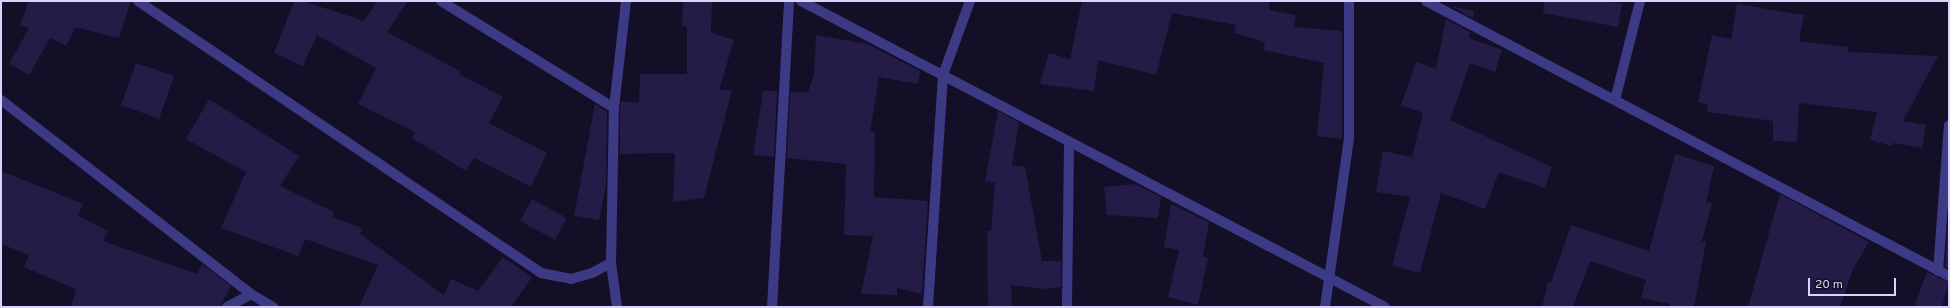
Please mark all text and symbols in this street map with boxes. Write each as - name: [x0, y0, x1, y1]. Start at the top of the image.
- scale bar: [1810, 270, 1898, 296]
- text: 20 m: [1815, 277, 1843, 293]

